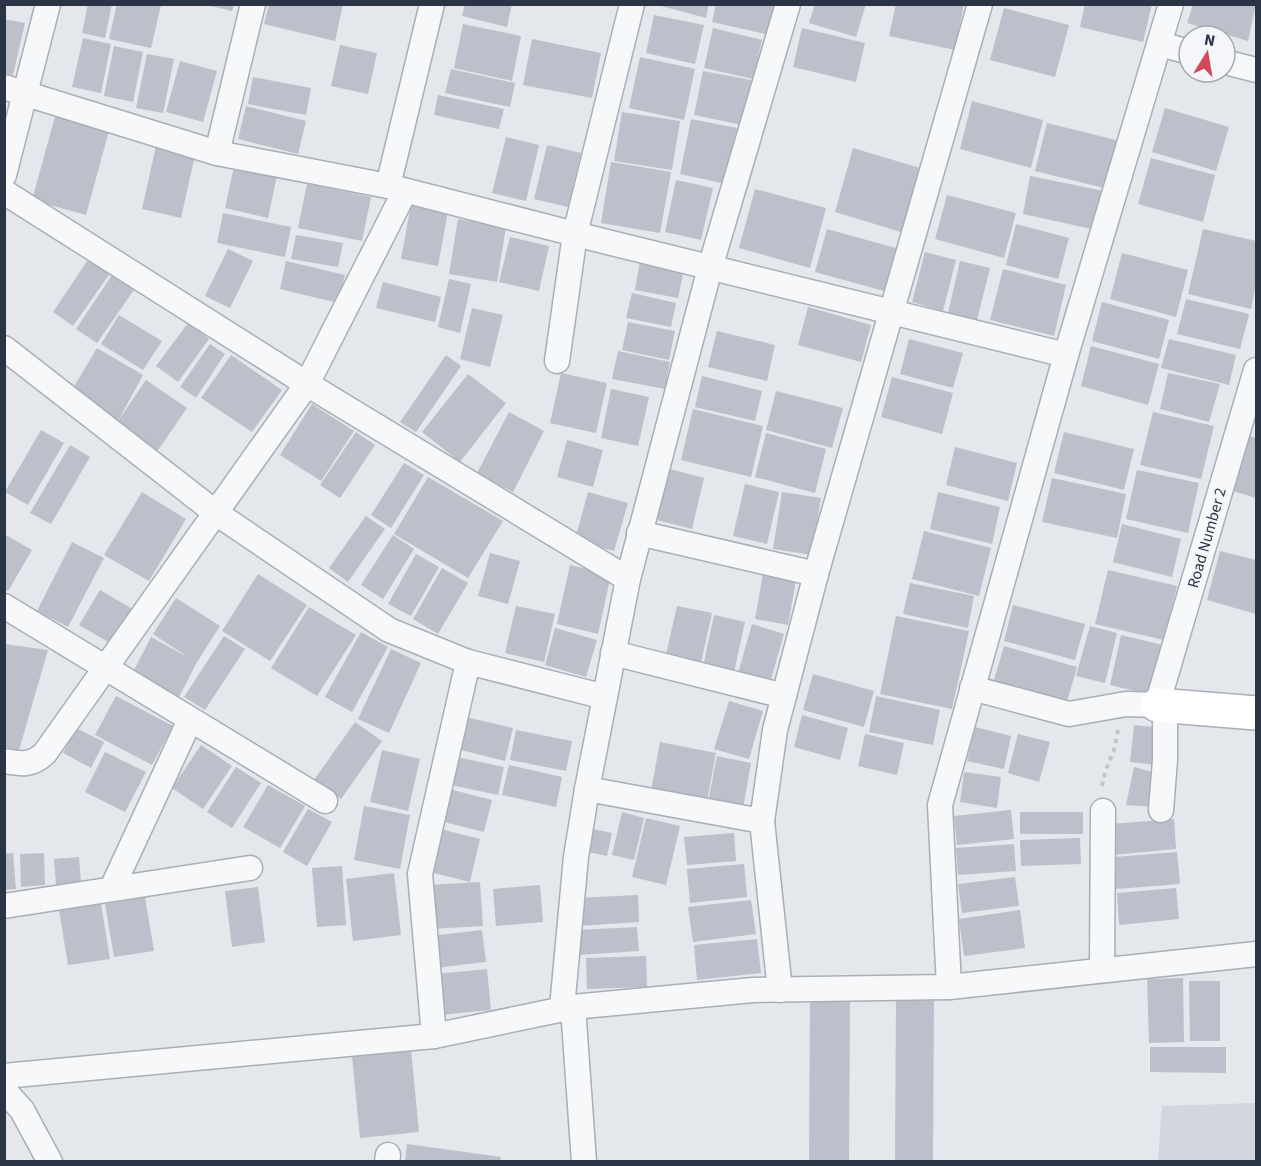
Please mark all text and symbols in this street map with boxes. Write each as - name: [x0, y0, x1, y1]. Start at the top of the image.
- north arrow: [1177, 24, 1237, 84]
- text: N: [1202, 28, 1217, 52]
- street label: Road Number 2: [1182, 485, 1232, 591]

